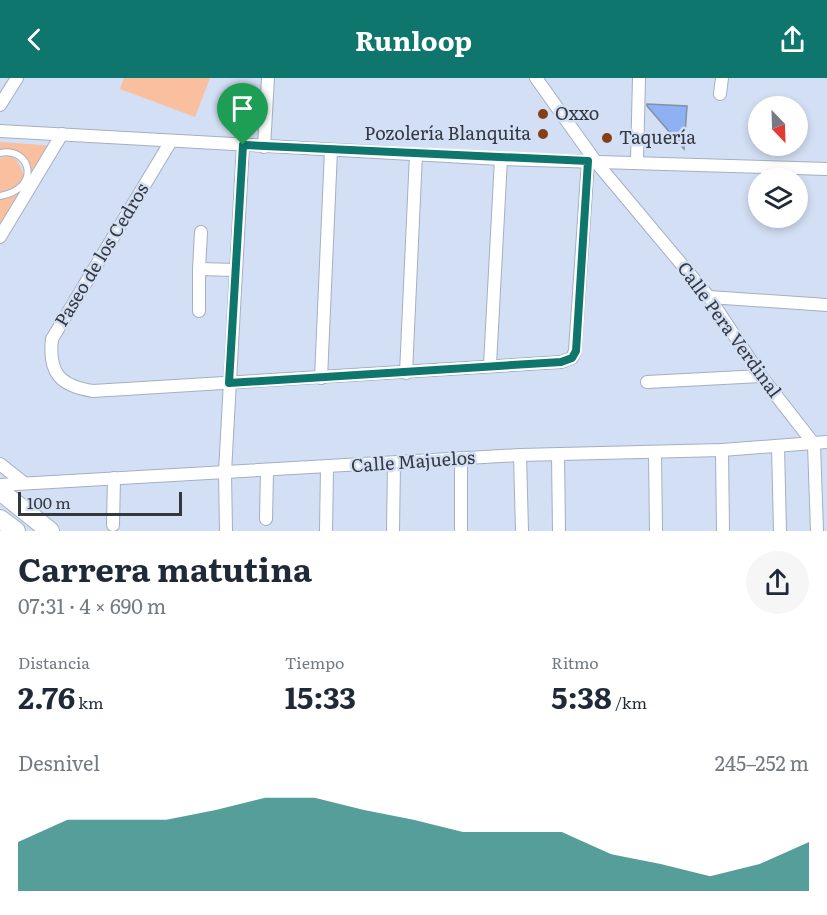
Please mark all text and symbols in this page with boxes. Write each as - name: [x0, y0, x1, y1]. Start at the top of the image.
- text: Runloop: [355, 19, 472, 59]
- icon: back: [18, 23, 51, 56]
- icon: share: [776, 23, 809, 56]
- pin: [217, 83, 268, 145]
- icon: arrive: [226, 92, 259, 125]
- north arrow: [748, 96, 808, 156]
- map controls: [748, 96, 808, 228]
- place label: Oxxo: [555, 99, 599, 126]
- marker: Oxxo: [536, 107, 550, 121]
- place label: Pozolería Blanquita: [364, 119, 531, 146]
- place label: Taquería: [619, 123, 696, 150]
- marker: Pozolería Blanquita: [536, 127, 550, 141]
- marker: Taquería: [600, 131, 614, 145]
- button: layers: [748, 168, 808, 228]
- street label: Paseo de los Cedros: [47, 177, 154, 331]
- street label: Calle Pera Verdinal: [672, 255, 789, 403]
- street label: Calle Majuelos: [350, 443, 476, 478]
- scale bar: [18, 489, 182, 516]
- text: 100 m: [27, 490, 71, 514]
- text: Carrera matutina: [18, 543, 312, 592]
- button: share: [746, 551, 809, 614]
- text: 07:31 · 4 × 690 m: [18, 590, 166, 620]
- text: Distancia: [18, 650, 90, 674]
- text: Tiempo: [285, 650, 344, 674]
- text: Ritmo: [551, 650, 599, 674]
- text: 2.76: [18, 674, 75, 718]
- text: 15:33: [285, 674, 356, 718]
- text: 5:38: [551, 674, 612, 718]
- text: km: [75, 690, 104, 714]
- text: /km: [612, 690, 647, 714]
- text: Desnivel: [18, 747, 100, 777]
- text: 245–252 m: [715, 747, 809, 777]

